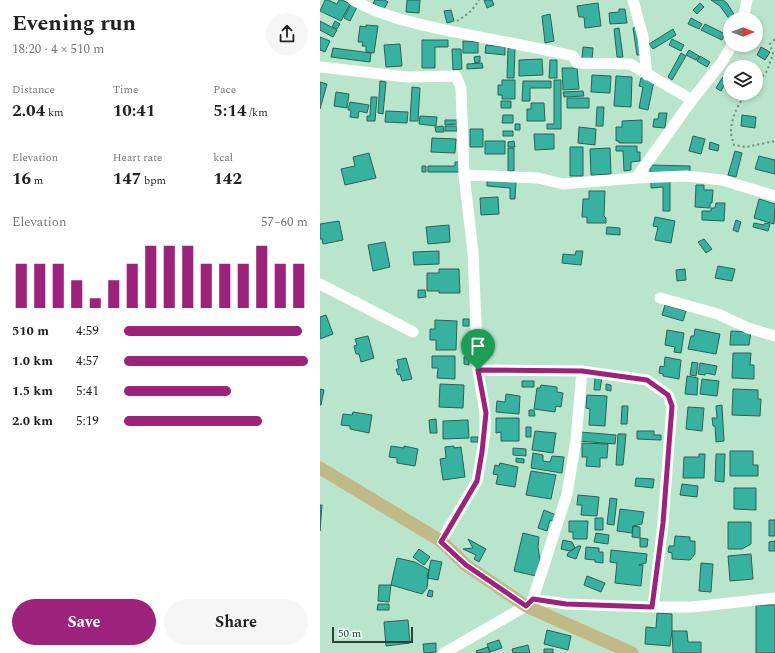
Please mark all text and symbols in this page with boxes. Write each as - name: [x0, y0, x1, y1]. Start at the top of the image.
- text: Evening run: [12, 7, 136, 40]
- north arrow: [723, 12, 763, 52]
- map controls: [723, 12, 763, 100]
- button: share: [266, 13, 308, 55]
- text: 18:20 · 4 × 510 m: [12, 39, 104, 59]
- button: layers: [723, 60, 763, 100]
- text: Distance: [12, 81, 55, 98]
- text: Time: [113, 81, 138, 98]
- text: Pace: [213, 81, 236, 98]
- text: 2.04: [12, 98, 45, 124]
- text: 10:41: [113, 98, 155, 124]
- text: 5:14: [213, 98, 247, 124]
- text: km: [45, 104, 64, 121]
- text: /km: [247, 104, 268, 121]
- text: Elevation: [12, 149, 58, 166]
- text: Heart rate: [113, 149, 162, 166]
- text: kcal: [213, 149, 233, 166]
- text: 16: [12, 166, 31, 192]
- text: 147: [113, 166, 141, 192]
- text: 142: [213, 166, 242, 192]
- text: m: [31, 172, 43, 189]
- text: bpm: [141, 172, 166, 189]
- text: Elevation: [12, 212, 66, 232]
- text: 57–60 m: [261, 212, 308, 232]
- text: 510 m: [12, 321, 49, 341]
- text: 4:59: [76, 321, 99, 341]
- pin: [461, 329, 495, 370]
- icon: arrive: [467, 335, 489, 357]
- text: 1.0 km: [12, 351, 53, 371]
- text: 4:57: [76, 351, 99, 371]
- text: 1.5 km: [12, 381, 53, 401]
- text: 5:41: [76, 381, 99, 401]
- text: 2.0 km: [12, 411, 53, 431]
- text: 5:19: [76, 411, 99, 431]
- button: Save: [12, 599, 156, 645]
- button: Share: [164, 599, 308, 645]
- scale bar: [332, 625, 413, 644]
- text: 50 m: [338, 625, 361, 642]

